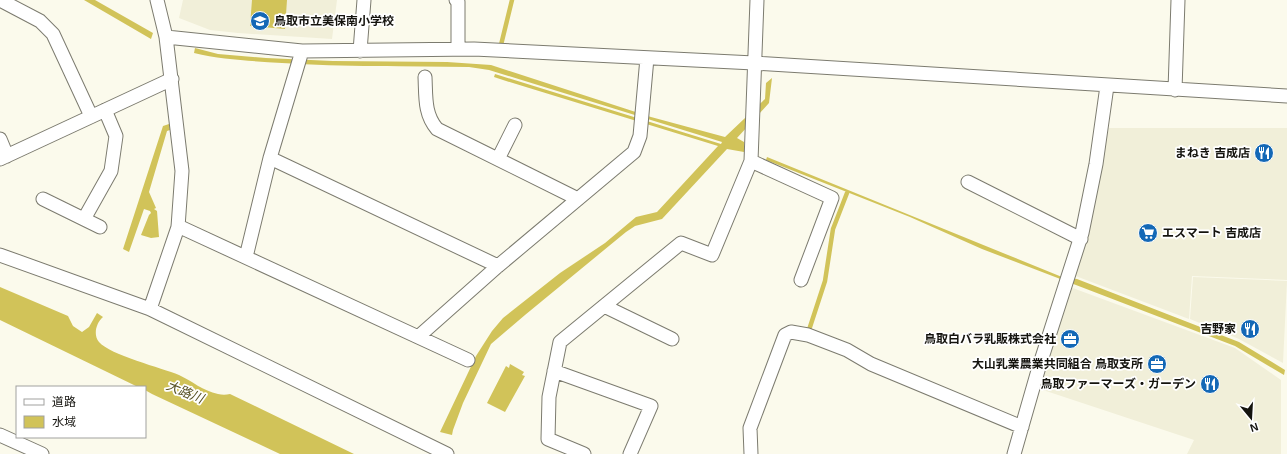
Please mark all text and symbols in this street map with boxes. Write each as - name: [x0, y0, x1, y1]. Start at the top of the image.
- school or university icon: 鳥取市立美保南小学校: [249, 10, 271, 32]
- place label: 鳥取市立美保南小学校: [274, 14, 394, 28]
- restaurant icon: まねき 吉成店: [1253, 142, 1275, 164]
- place label: まねき 吉成店: [1175, 146, 1250, 160]
- supermarket icon: エスマート 吉成店: [1137, 222, 1159, 244]
- place label: エスマート 吉成店: [1162, 226, 1261, 240]
- restaurant icon: 吉野家: [1239, 318, 1261, 340]
- place label: 吉野家: [1200, 322, 1236, 336]
- office icon: 鳥取白バラ乳販株式会社: [1059, 328, 1081, 350]
- place label: 鳥取白バラ乳販株式会社: [924, 332, 1056, 346]
- office icon: 大山乳業農業共同組合 鳥取支所: [1146, 353, 1168, 375]
- place label: 大山乳業農業共同組合 鳥取支所: [972, 357, 1143, 371]
- restaurant icon: 鳥取ファーマーズ・ガーデン: [1199, 373, 1221, 395]
- place label: 鳥取ファーマーズ・ガーデン: [1041, 377, 1196, 391]
- water label: 大路川: [164, 378, 208, 407]
- legend: [16, 386, 146, 438]
- text: 道路: [52, 395, 76, 409]
- north arrow: [1231, 398, 1271, 438]
- text: 水域: [52, 415, 76, 429]
- text: N: [1248, 421, 1260, 434]

